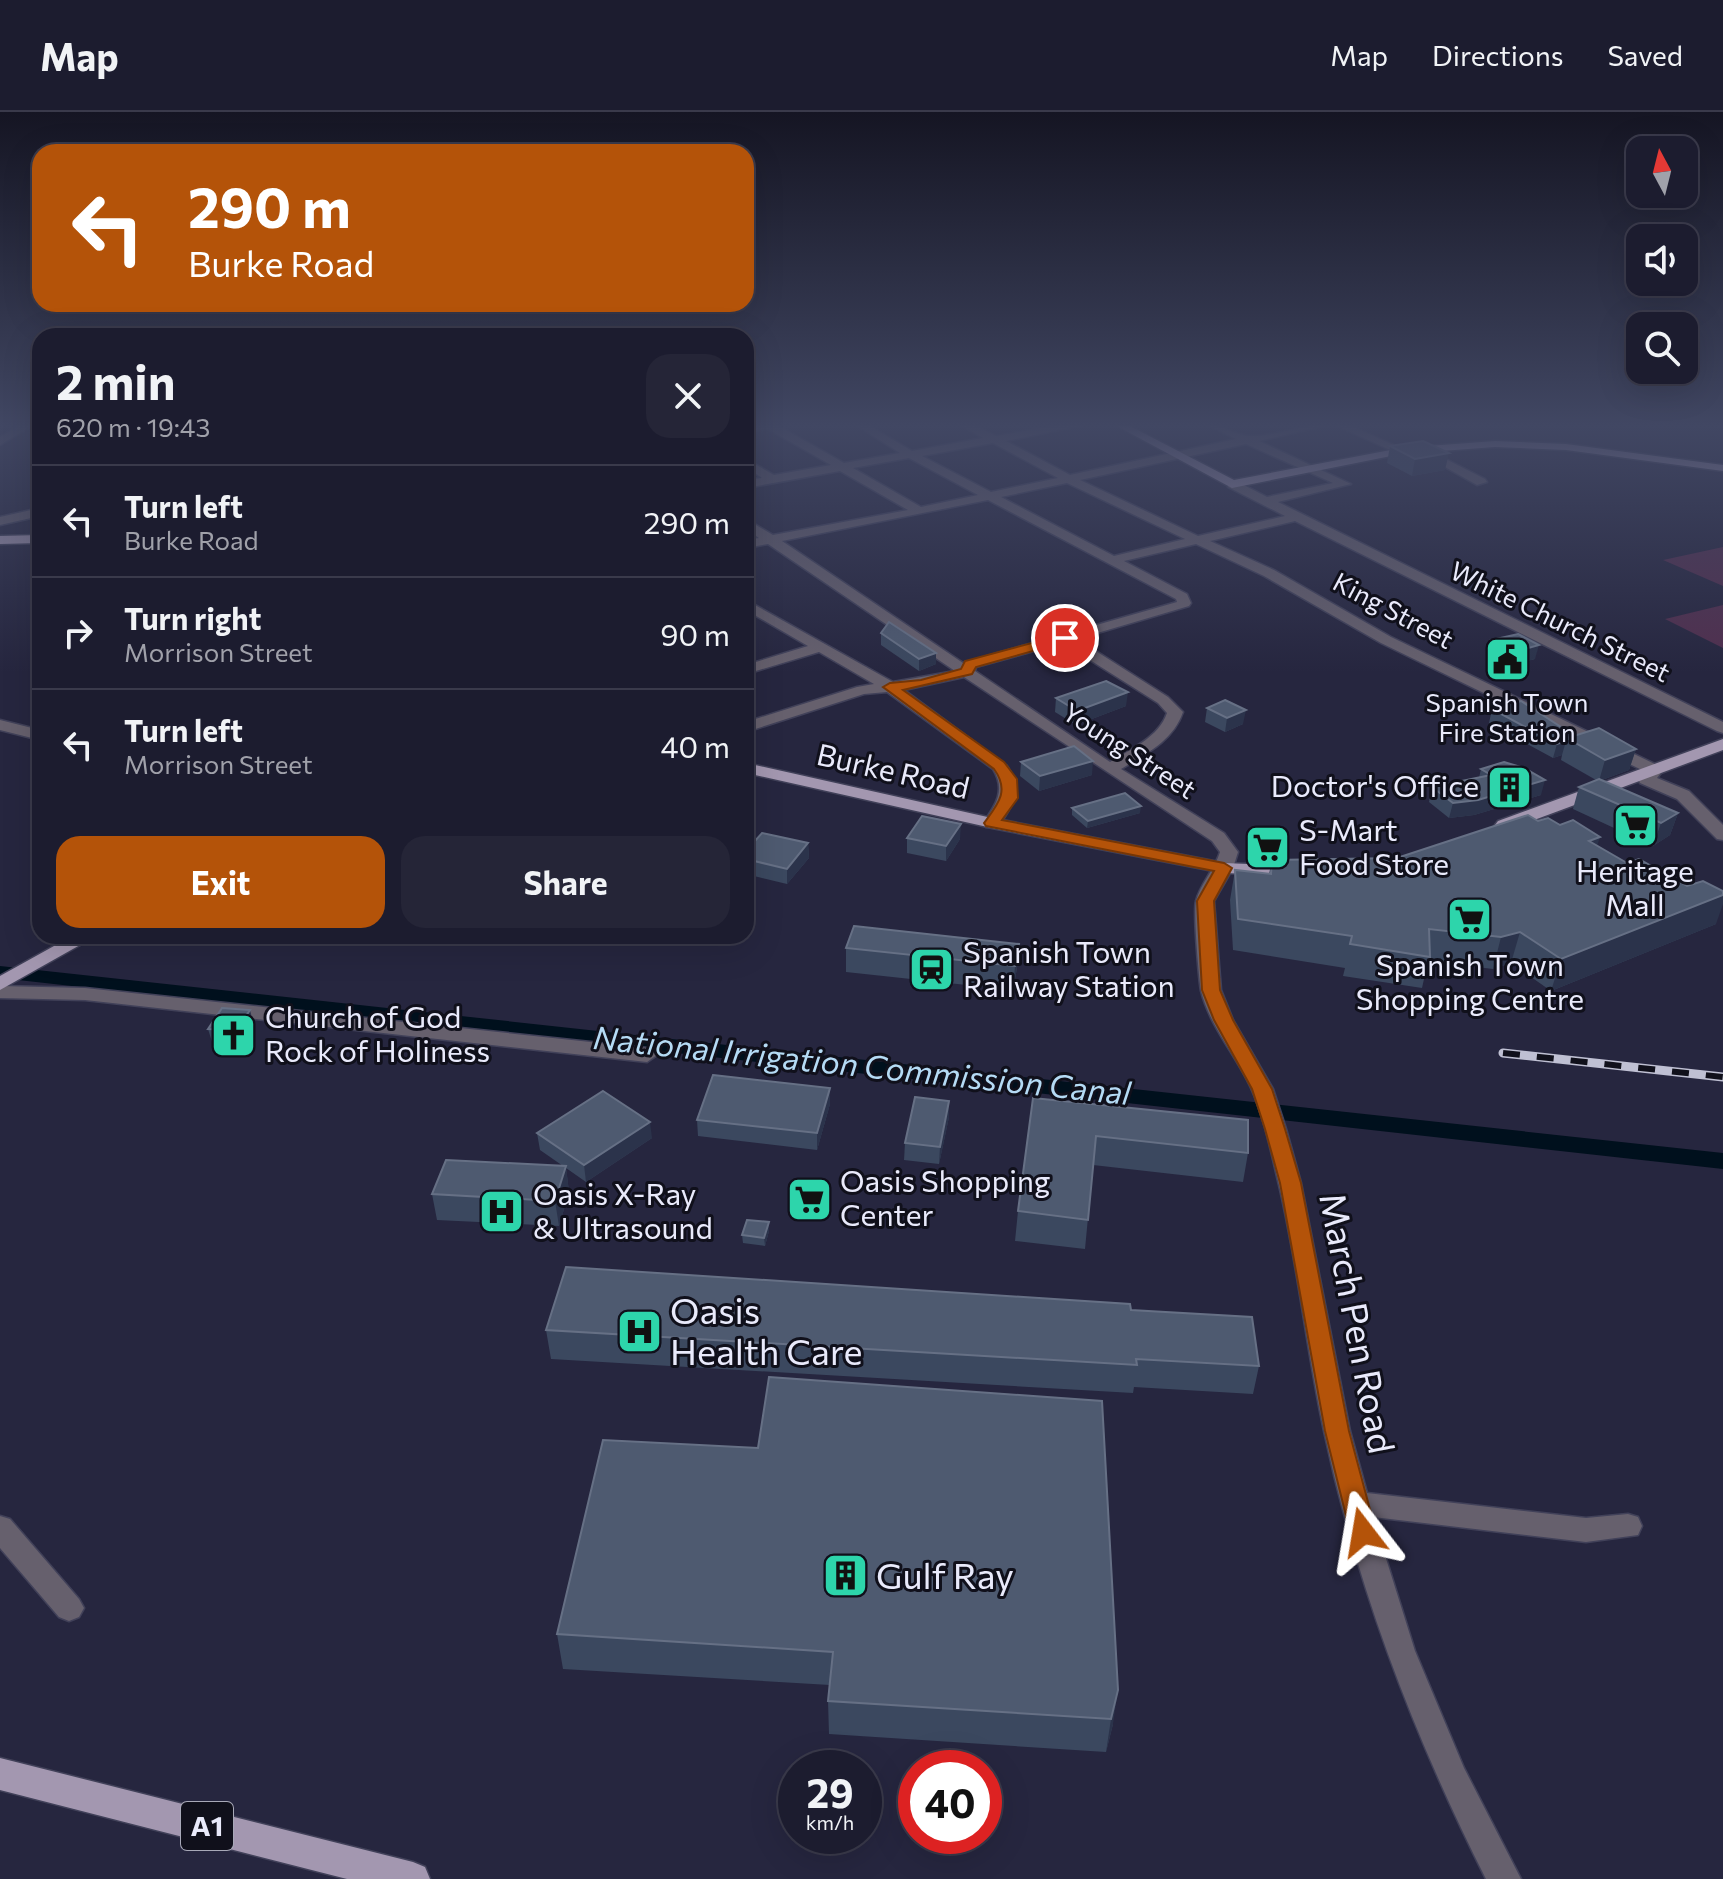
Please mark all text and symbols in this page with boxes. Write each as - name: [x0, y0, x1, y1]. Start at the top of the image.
- text: Map: [40, 32, 119, 79]
- text: Map: [1330, 38, 1388, 72]
- text: Directions: [1432, 38, 1563, 72]
- text: Saved: [1607, 38, 1683, 72]
- north arrow: [1626, 136, 1698, 208]
- map controls: [1626, 136, 1698, 384]
- text: 290 m: [188, 171, 351, 240]
- icon: left: [56, 176, 160, 280]
- button: sound: [1626, 224, 1698, 296]
- text: Burke Road: [188, 240, 374, 284]
- button: search: [1626, 312, 1698, 384]
- text: 2 min: [56, 351, 176, 410]
- button: close: [646, 354, 730, 438]
- text: 620 m · 19:43: [56, 411, 210, 442]
- text: Turn left: [124, 487, 243, 524]
- icon: left: [56, 499, 100, 543]
- text: 290 m: [644, 503, 730, 540]
- text: Burke Road: [124, 524, 259, 555]
- street label: White Church Street: [1446, 554, 1676, 687]
- street label: King Street: [1328, 565, 1459, 654]
- text: Turn right: [124, 599, 261, 636]
- pin: [1031, 604, 1099, 672]
- icon: right: [56, 611, 100, 655]
- text: 90 m: [660, 615, 730, 652]
- icon: arrive: [1043, 616, 1087, 660]
- text: Morrison Street: [124, 636, 313, 667]
- public building icon: Spanish Town Fire Station: [1483, 636, 1531, 684]
- place label: Spanish Town Fire Station: [1426, 686, 1588, 747]
- street label: Young Street: [1058, 695, 1202, 804]
- text: Turn left: [124, 711, 243, 748]
- icon: left: [56, 723, 100, 767]
- text: 40 m: [661, 727, 730, 764]
- street label: Burke Road: [814, 734, 973, 805]
- text: Morrison Street: [124, 748, 313, 779]
- building icon: Doctor's Office: [1486, 763, 1534, 811]
- place label: Doctor's Office: [1271, 766, 1479, 803]
- supermarket icon: Heritage Mall: [1611, 802, 1659, 850]
- place label: S-Mart Food Store: [1299, 810, 1449, 881]
- supermarket icon: S-Mart Food Store: [1244, 824, 1292, 872]
- button: Exit: [56, 836, 385, 928]
- button: Share: [401, 836, 730, 928]
- place label: Heritage Mall: [1576, 851, 1694, 922]
- supermarket icon: Spanish Town Shopping Centre: [1446, 896, 1494, 944]
- place label: Spanish Town Railway Station: [963, 932, 1175, 1003]
- place label: Spanish Town Shopping Centre: [1356, 945, 1584, 1016]
- station icon: Spanish Town Railway Station: [908, 946, 956, 994]
- place label: Church of God Rock of Holiness: [265, 997, 490, 1068]
- church icon: Church of God Rock of Holiness: [210, 1011, 258, 1059]
- water label: National Irrigation Commission Canal: [592, 1016, 1134, 1112]
- place label: Oasis Shopping Center: [840, 1161, 1050, 1232]
- place label: Oasis X-Ray & Ultrasound: [533, 1174, 713, 1245]
- supermarket icon: Oasis Shopping Center: [785, 1175, 833, 1223]
- hospital icon: Oasis X-Ray & Ultrasound: [478, 1188, 526, 1236]
- street label: March Pen Road: [1312, 1189, 1406, 1457]
- place label: Oasis Health Care: [670, 1287, 862, 1372]
- hospital icon: Oasis Health Care: [615, 1308, 663, 1356]
- position arrow: [1321, 1490, 1405, 1574]
- building icon: Gulf Ray: [821, 1552, 869, 1600]
- place label: Gulf Ray: [876, 1552, 1014, 1596]
- speed limit sign: 40: [898, 1750, 1002, 1854]
- text: 29: [806, 1767, 854, 1816]
- road number: A1: [181, 1802, 233, 1850]
- text: km/h: [806, 1810, 854, 1834]

